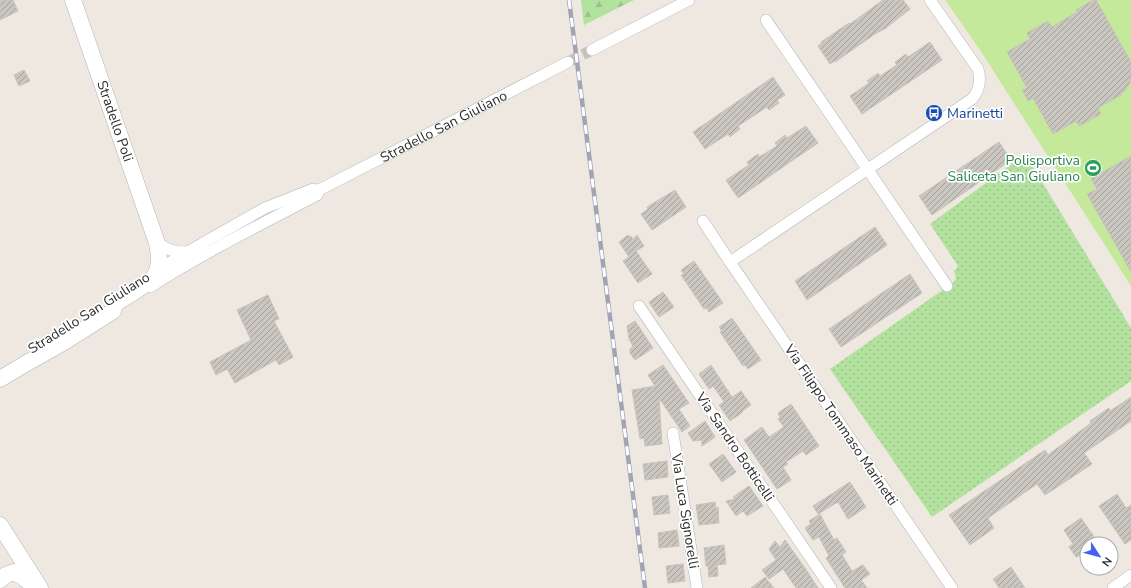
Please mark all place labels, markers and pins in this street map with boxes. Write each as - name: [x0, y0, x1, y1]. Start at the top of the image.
- bus stop icon: Marinetti: [924, 103, 944, 123]
- place label: Marinetti: [947, 104, 1003, 123]
- place label: Polisportiva Saliceta San Giuliano: [947, 151, 1080, 186]
- sports icon: Polisportiva Saliceta San Giuliano: [1083, 158, 1103, 178]

